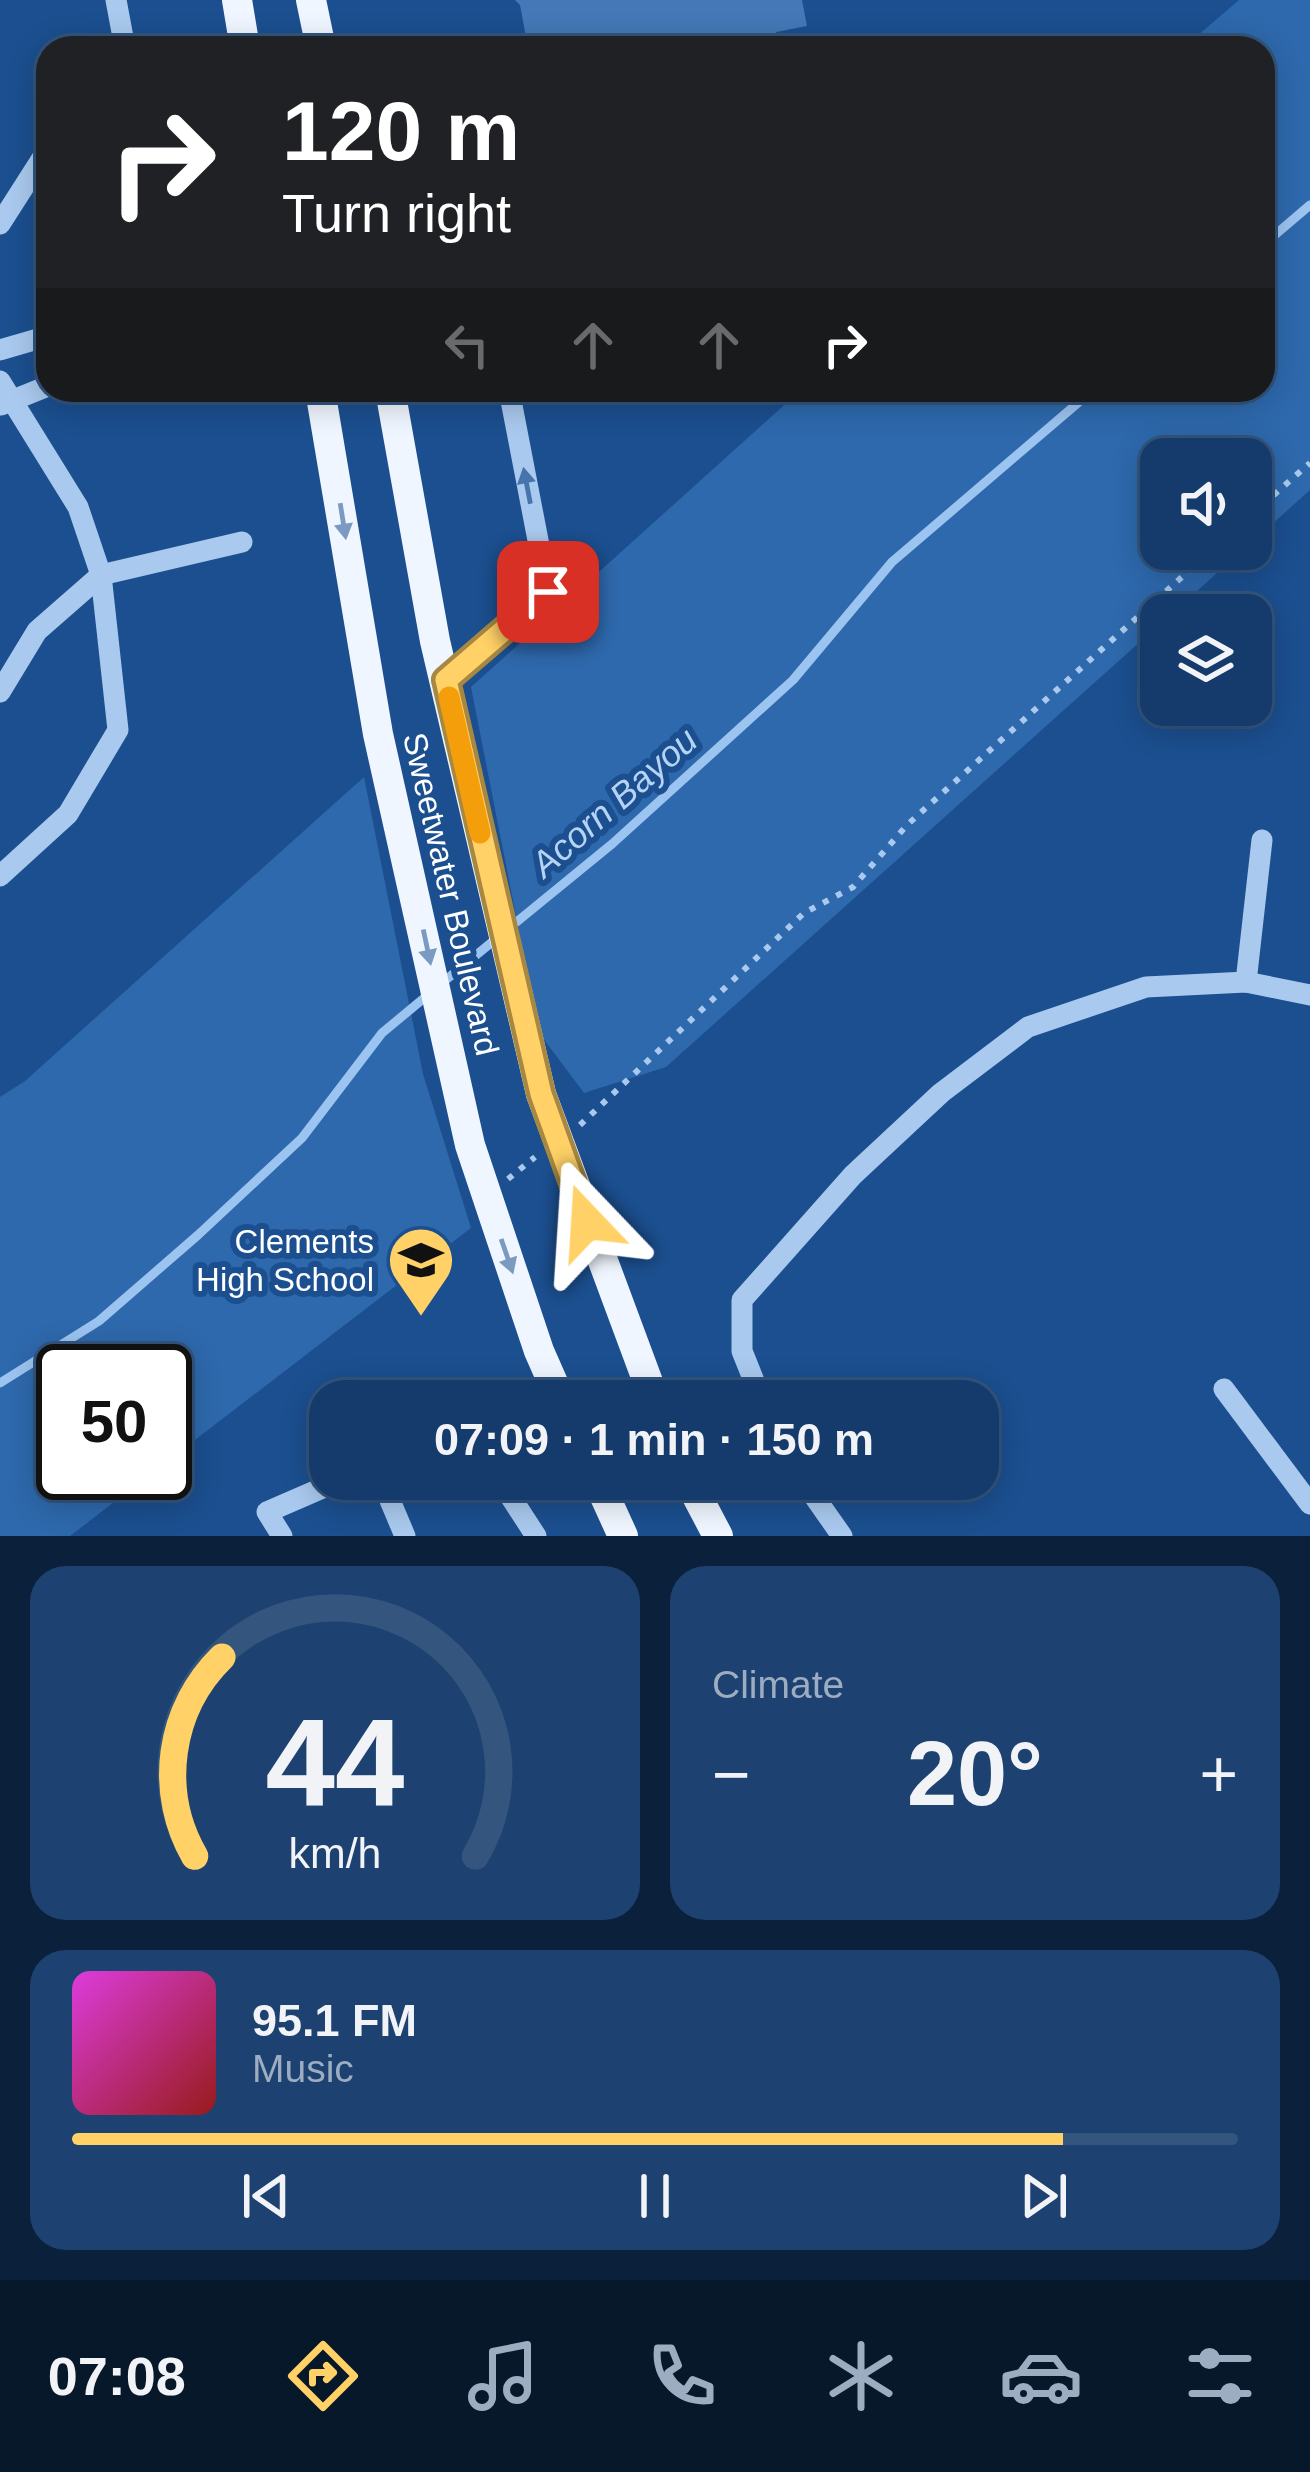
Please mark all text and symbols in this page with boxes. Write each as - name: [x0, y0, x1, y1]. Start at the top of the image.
- icon: right: [84, 84, 240, 240]
- text: 120 m: [282, 84, 520, 178]
- text: Turn right: [282, 183, 511, 243]
- icon: left: [434, 312, 500, 378]
- icon: ahead: [560, 312, 626, 378]
- icon: ahead: [686, 312, 752, 378]
- icon: right: [812, 312, 878, 378]
- map controls: [1140, 438, 1272, 726]
- button: sound: [1140, 438, 1272, 570]
- one-way arrow: [517, 466, 536, 504]
- one-way arrow: [334, 503, 352, 541]
- pin: [497, 541, 599, 643]
- icon: arrive: [515, 559, 581, 625]
- button: layers: [1140, 594, 1272, 726]
- water label: Acorn Bayou: [521, 719, 705, 886]
- street label: Sweetwater Boulevard: [396, 729, 506, 1059]
- one-way arrow: [418, 928, 437, 966]
- position arrow: [524, 1159, 650, 1285]
- place label: Clements High School: [196, 1223, 374, 1298]
- school or university icon: Clements High School: [386, 1225, 456, 1319]
- one-way arrow: [499, 1238, 517, 1274]
- speed limit sign: 50: [36, 1344, 192, 1500]
- text: 07:09 · 1 min · 150 m: [434, 1414, 874, 1465]
- text: Climate: [712, 1663, 844, 1706]
- text: 44: [266, 1692, 404, 1831]
- text: 20°: [907, 1724, 1043, 1824]
- text: −: [712, 1737, 751, 1811]
- text: +: [1199, 1737, 1238, 1811]
- text: km/h: [289, 1829, 381, 1877]
- text: 95.1 FM: [252, 1995, 417, 2046]
- text: Music: [252, 2047, 354, 2090]
- icon: previous: [233, 2163, 299, 2229]
- icon: pause: [622, 2163, 688, 2229]
- icon: next: [1011, 2163, 1077, 2229]
- icon: directions: [281, 2334, 365, 2418]
- icon: music: [461, 2334, 545, 2418]
- icon: phone: [640, 2334, 724, 2418]
- icon: climate: [819, 2334, 903, 2418]
- icon: car: [999, 2334, 1083, 2418]
- icon: filters: [1178, 2334, 1262, 2418]
- text: 07:08: [48, 2346, 186, 2406]

